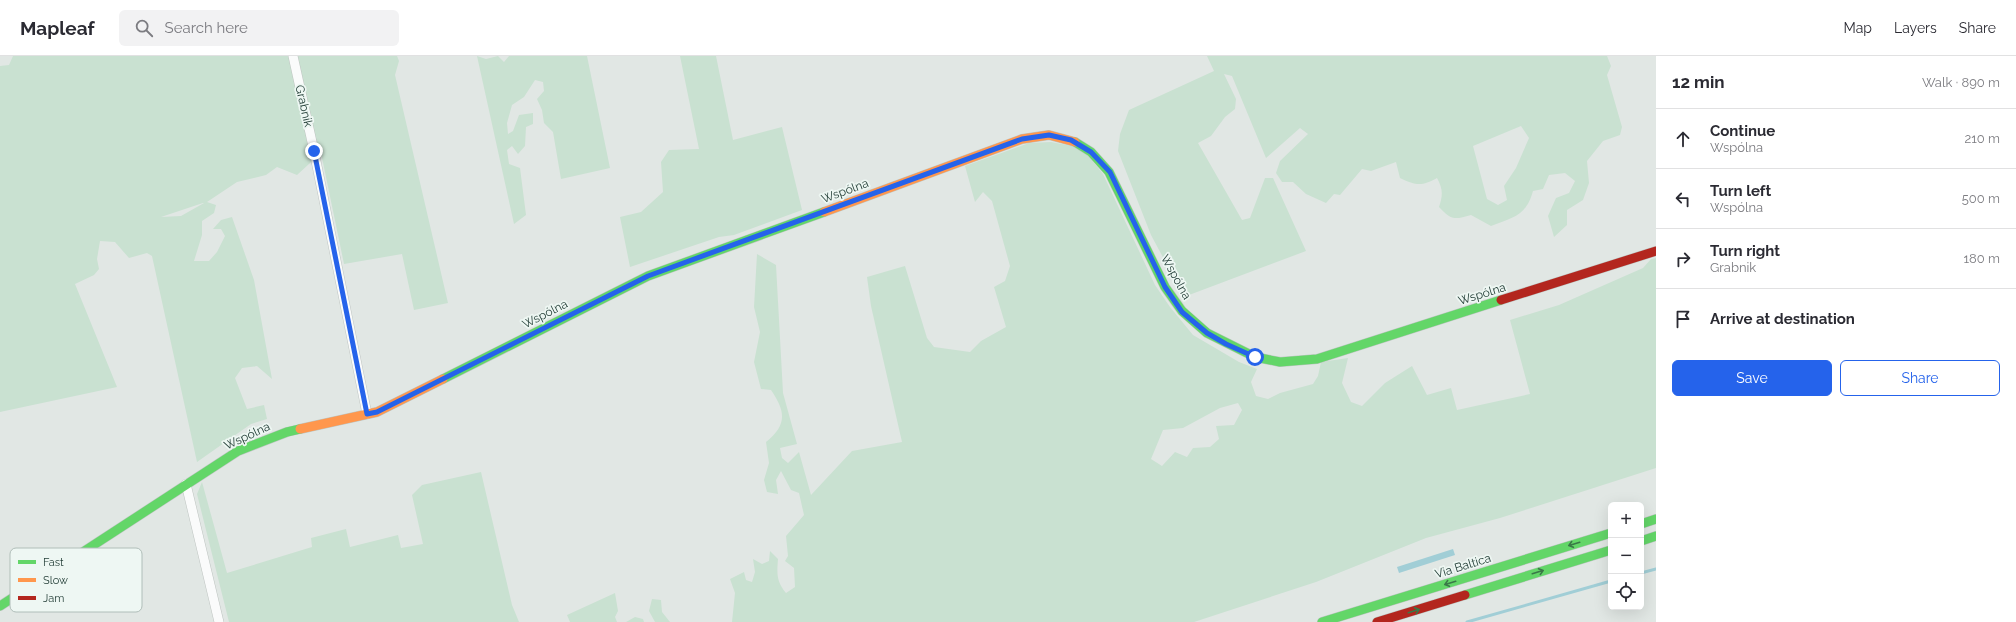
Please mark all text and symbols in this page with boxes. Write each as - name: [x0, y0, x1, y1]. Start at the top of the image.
- search box: [119, 10, 399, 46]
- text: Mapleaf: [20, 17, 95, 39]
- icon: search: [133, 17, 155, 39]
- text: Search here: [165, 19, 248, 37]
- text: Map: [1844, 20, 1872, 36]
- text: Layers: [1894, 20, 1937, 36]
- text: Share: [1959, 20, 1996, 36]
- text: 12 min: [1672, 72, 1725, 92]
- text: Walk · 890 m: [1922, 75, 2000, 90]
- street label: Grabnik: [292, 84, 316, 129]
- text: Continue: [1710, 122, 1775, 140]
- icon: ahead: [1672, 128, 1694, 150]
- text: 210 m: [1964, 131, 2000, 146]
- text: Wspólna: [1710, 140, 1763, 155]
- route end: [305, 142, 323, 160]
- street label: Wspólna: [820, 176, 870, 206]
- text: Turn left: [1710, 182, 1771, 200]
- icon: left: [1672, 188, 1694, 210]
- text: 500 m: [1962, 191, 2000, 206]
- text: Wspólna: [1710, 200, 1763, 215]
- text: Turn right: [1710, 242, 1780, 260]
- icon: right: [1672, 248, 1694, 270]
- text: 180 m: [1964, 251, 2000, 266]
- street label: Wspólna: [1158, 252, 1194, 302]
- text: Grabnik: [1710, 260, 1756, 275]
- street label: Wspólna: [1457, 280, 1507, 308]
- street label: Wspólna: [520, 297, 570, 331]
- icon: arrive: [1672, 308, 1694, 330]
- text: Arrive at destination: [1710, 310, 1855, 328]
- route start: [1246, 348, 1264, 366]
- button: Save: [1672, 360, 1832, 396]
- button: Share: [1840, 360, 2000, 396]
- street label: Wspólna: [222, 419, 272, 453]
- map controls: [1608, 502, 1644, 610]
- button: +: [1608, 502, 1644, 538]
- button: −: [1608, 538, 1644, 574]
- one-way arrow: [1567, 541, 1580, 548]
- legend: [10, 548, 142, 612]
- street label: Via Baltica: [1433, 551, 1493, 581]
- text: Fast: [43, 556, 64, 569]
- one-way arrow: [1532, 568, 1545, 575]
- text: Slow: [43, 574, 68, 587]
- button: locate: [1608, 574, 1644, 610]
- one-way arrow: [1443, 580, 1456, 587]
- text: Jam: [43, 592, 64, 605]
- one-way arrow: [1408, 606, 1420, 614]

